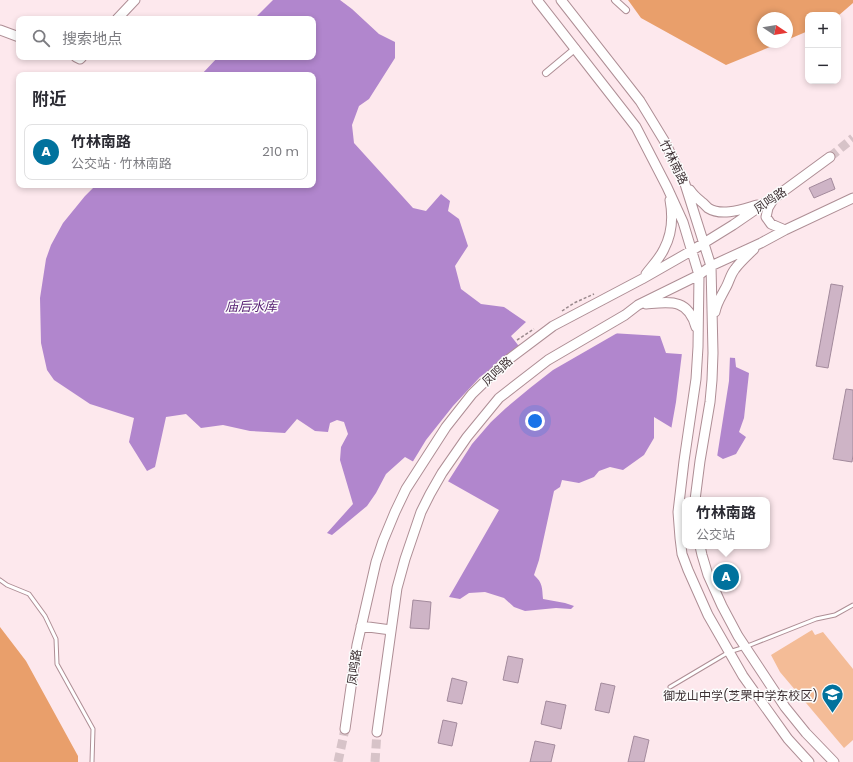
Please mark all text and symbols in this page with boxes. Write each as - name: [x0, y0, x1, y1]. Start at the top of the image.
- north arrow: [757, 12, 793, 48]
- map controls: [805, 12, 841, 84]
- button: +: [805, 12, 841, 48]
- search box: [16, 16, 316, 60]
- icon: search: [30, 27, 52, 49]
- text: 搜索地点: [62, 28, 122, 49]
- button: −: [805, 48, 841, 84]
- text: 附近: [32, 87, 66, 111]
- text: 竹林南路: [71, 131, 131, 152]
- street label: 竹林南路: [656, 137, 692, 187]
- text: A: [41, 142, 51, 161]
- text: 210 m: [262, 142, 299, 161]
- text: 公交站 · 竹林南路: [71, 154, 172, 173]
- street label: 凤鸣路: [750, 183, 790, 217]
- water label: 庙后水库: [225, 297, 279, 316]
- street label: 凤鸣路: [478, 353, 516, 389]
- your location: [525, 411, 545, 431]
- popup: [682, 497, 770, 549]
- text: 竹林南路: [696, 502, 756, 523]
- text: 公交站: [696, 525, 735, 544]
- pin: A: [713, 562, 739, 592]
- street label: 凤鸣路: [343, 648, 365, 686]
- school or university icon: 御龙山中学(芝罘中学东校区): [820, 682, 846, 715]
- place label: 御龙山中学(芝罘中学东校区): [663, 687, 818, 704]

